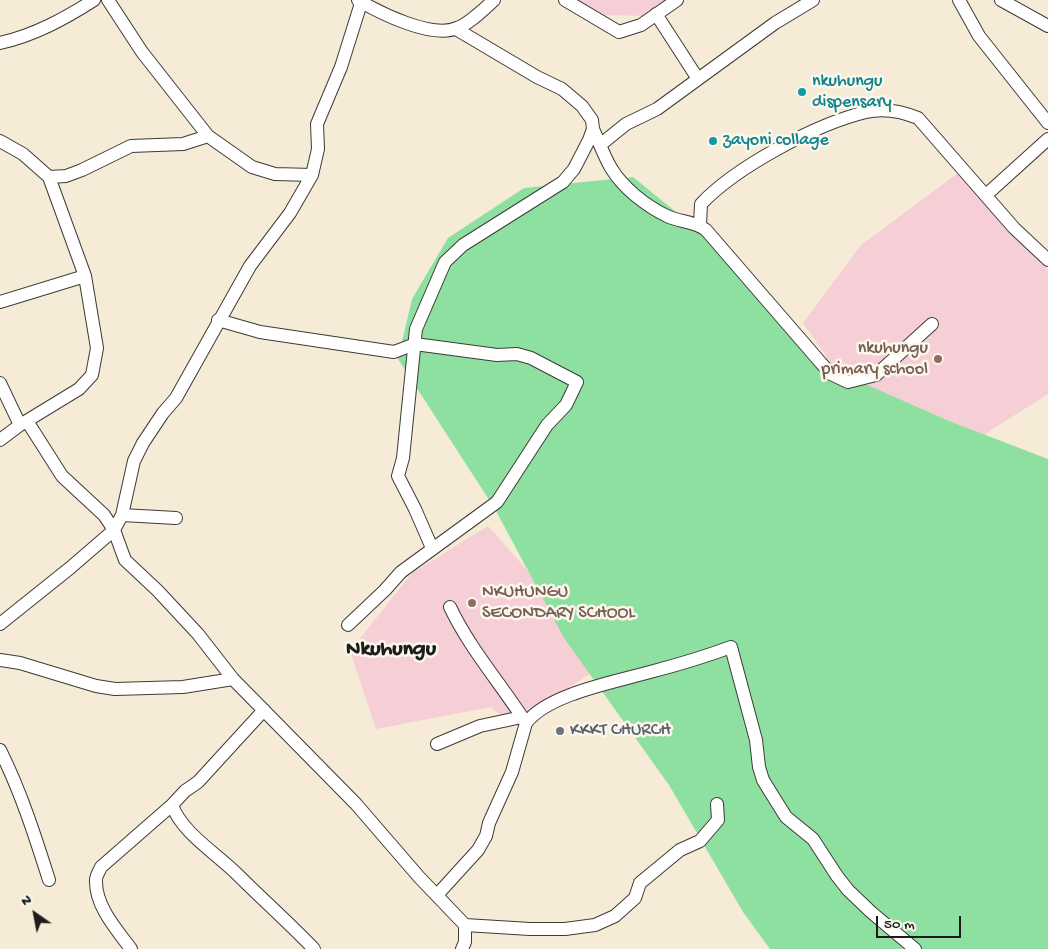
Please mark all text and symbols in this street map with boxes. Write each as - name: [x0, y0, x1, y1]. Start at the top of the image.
- place label: nkuhungu dispensary: [812, 71, 892, 114]
- marker: nkuhungu dispensary: [796, 86, 808, 98]
- place label: zayoni collage: [723, 130, 829, 152]
- marker: zayoni collage: [707, 135, 719, 147]
- place label: nkuhungu primary school: [822, 338, 928, 380]
- marker: nkuhungu primary school: [932, 353, 944, 365]
- place label: NKUHUNGU SECONDARY SCHOOL: [482, 582, 635, 624]
- marker: NKUHUNGU SECONDARY SCHOOL: [466, 597, 478, 609]
- district label: Nkuhungu: [346, 638, 436, 664]
- place label: KKKT CHURCH: [570, 720, 671, 742]
- marker: KKKT CHURCH: [554, 725, 566, 737]
- north arrow: [10, 889, 60, 939]
- text: N: [18, 891, 35, 911]
- scale bar: [878, 906, 963, 938]
- text: 50 m: [884, 916, 915, 934]

